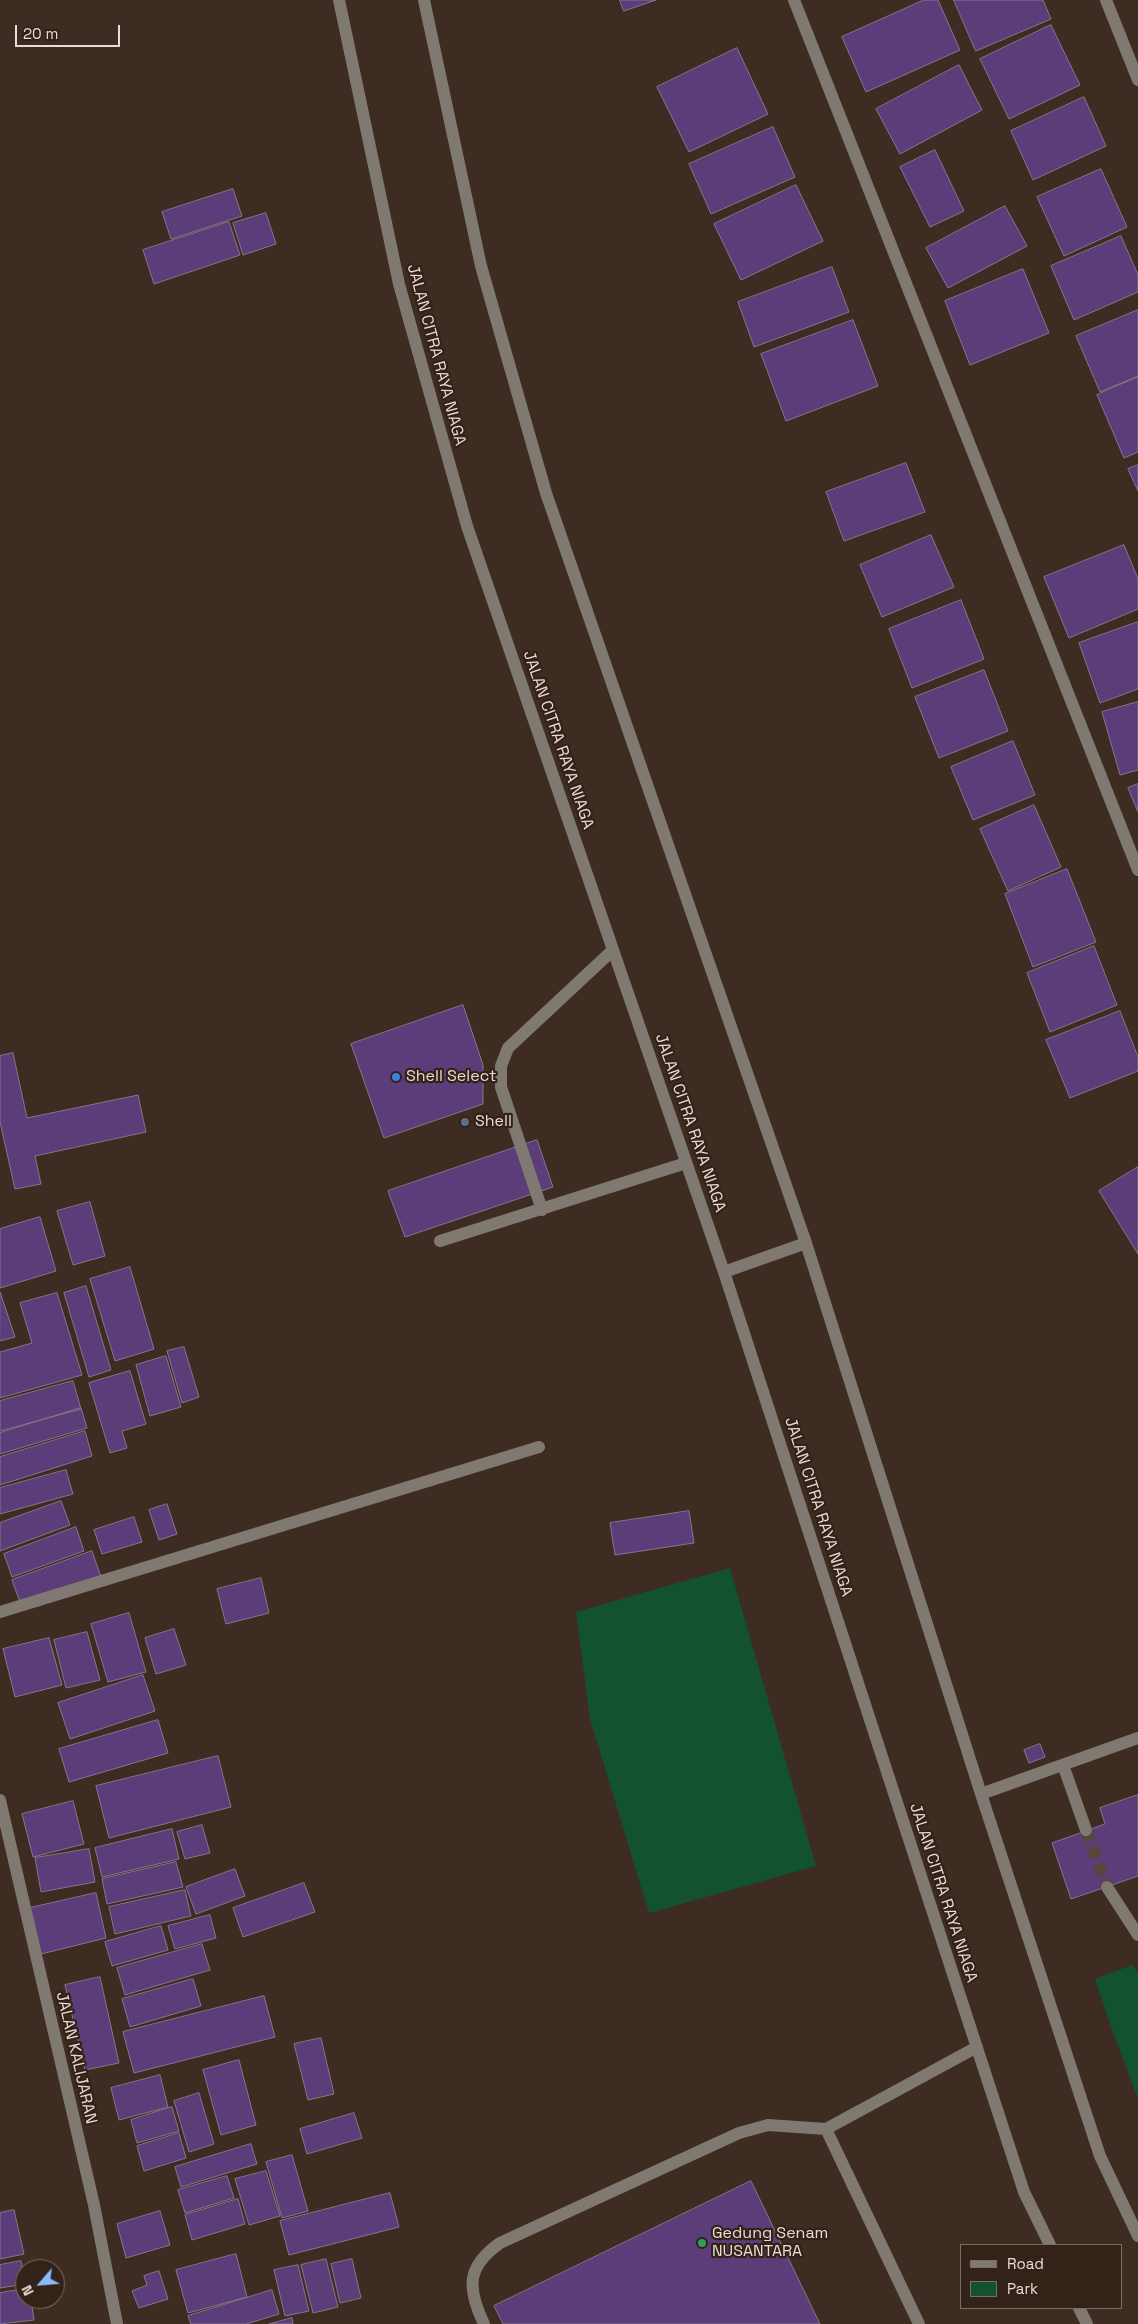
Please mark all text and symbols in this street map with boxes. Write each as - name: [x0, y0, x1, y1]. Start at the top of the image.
- scale bar: [18, 15, 122, 47]
- text: 20 m: [23, 24, 58, 43]
- street label: JALAN CITRA RAYA NIAGA: [402, 262, 470, 448]
- street label: JALAN CITRA RAYA NIAGA: [518, 648, 598, 832]
- street label: JALAN CITRA RAYA NIAGA: [650, 1031, 730, 1215]
- place label: Shell Select: [406, 1067, 496, 1087]
- marker: Shell Select: [390, 1071, 402, 1083]
- place label: Shell: [475, 1112, 512, 1132]
- marker: Shell: [459, 1116, 471, 1128]
- street label: JALAN CITRA RAYA NIAGA: [780, 1415, 856, 1599]
- street label: JALAN CITRA RAYA NIAGA: [905, 1801, 981, 1985]
- street label: JALAN KALIJARAN: [51, 1990, 101, 2126]
- place label: Gedung Senam NUSANTARA: [712, 2224, 828, 2262]
- marker: Gedung Senam NUSANTARA: [696, 2237, 708, 2249]
- legend: [960, 2244, 1123, 2309]
- text: Road: [1007, 2254, 1044, 2273]
- north arrow: [15, 2259, 65, 2309]
- text: Park: [1007, 2279, 1038, 2298]
- text: N: [17, 2282, 38, 2299]

